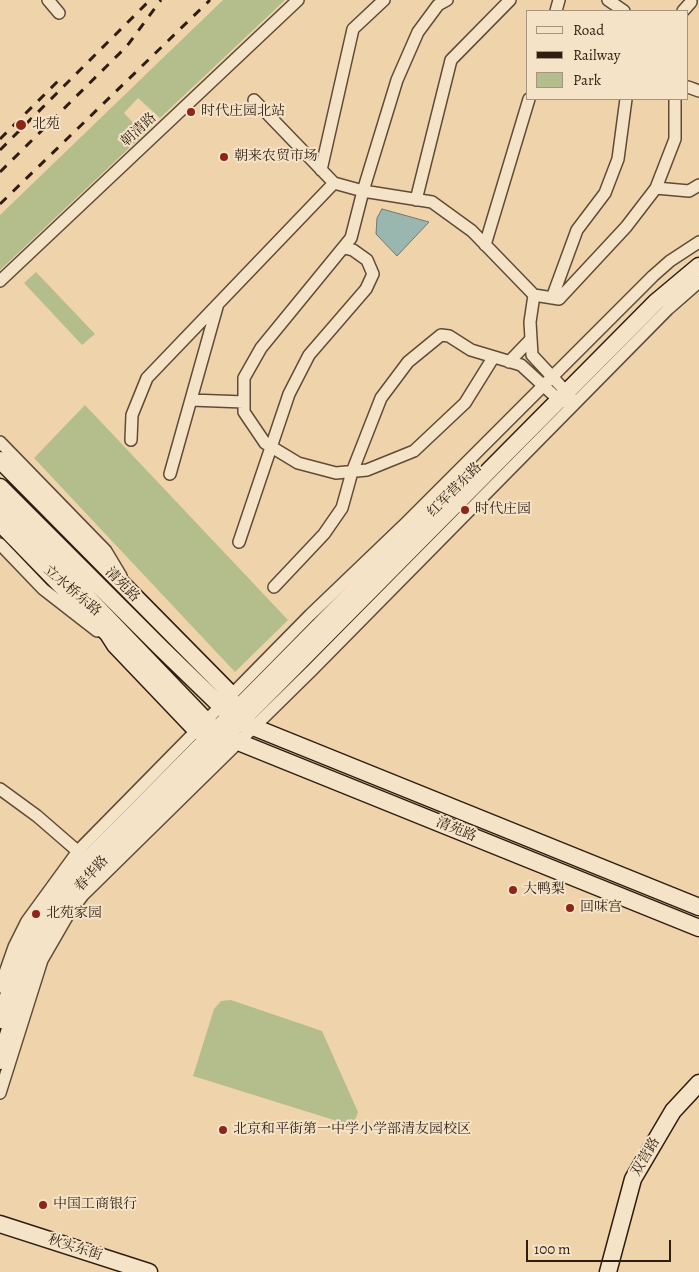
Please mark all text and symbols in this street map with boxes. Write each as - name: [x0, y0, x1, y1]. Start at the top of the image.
- legend: [526, 10, 689, 100]
- text: Road: [573, 20, 604, 40]
- text: Railway: [573, 45, 620, 65]
- text: Park: [573, 70, 601, 90]
- place label: 时代庄园北站: [201, 104, 285, 120]
- marker: 时代庄园北站: [185, 106, 197, 118]
- street label: 朝清路: [118, 110, 160, 150]
- place label: 北苑: [32, 117, 60, 133]
- marker: 北苑: [14, 118, 28, 132]
- place label: 朝来农贸市场: [234, 149, 318, 165]
- marker: 朝来农贸市场: [218, 151, 230, 163]
- street label: 红军营东路: [424, 459, 486, 521]
- place label: 时代庄园: [475, 502, 531, 518]
- marker: 时代庄园: [459, 504, 471, 516]
- street label: 立水桥东路: [40, 562, 104, 620]
- street label: 清苑路: [101, 564, 143, 606]
- street label: 清苑路: [433, 814, 479, 846]
- street label: 春华路: [72, 853, 112, 895]
- place label: 大鸭梨: [523, 882, 565, 898]
- marker: 大鸭梨: [507, 884, 519, 896]
- place label: 回味宫: [580, 900, 622, 916]
- marker: 回味宫: [564, 902, 576, 914]
- place label: 北苑家园: [46, 906, 102, 922]
- marker: 北苑家园: [30, 908, 42, 920]
- place label: 北京和平街第一中学小学部清友园校区: [233, 1122, 471, 1138]
- marker: 北京和平街第一中学小学部清友园校区: [217, 1124, 229, 1136]
- street label: 双营路: [628, 1135, 664, 1179]
- place label: 中国工商银行: [53, 1197, 137, 1213]
- marker: 中国工商银行: [37, 1199, 49, 1211]
- scale bar: [529, 1230, 674, 1262]
- street label: 秋实东街: [46, 1231, 104, 1265]
- text: 100 m: [534, 1239, 571, 1259]

